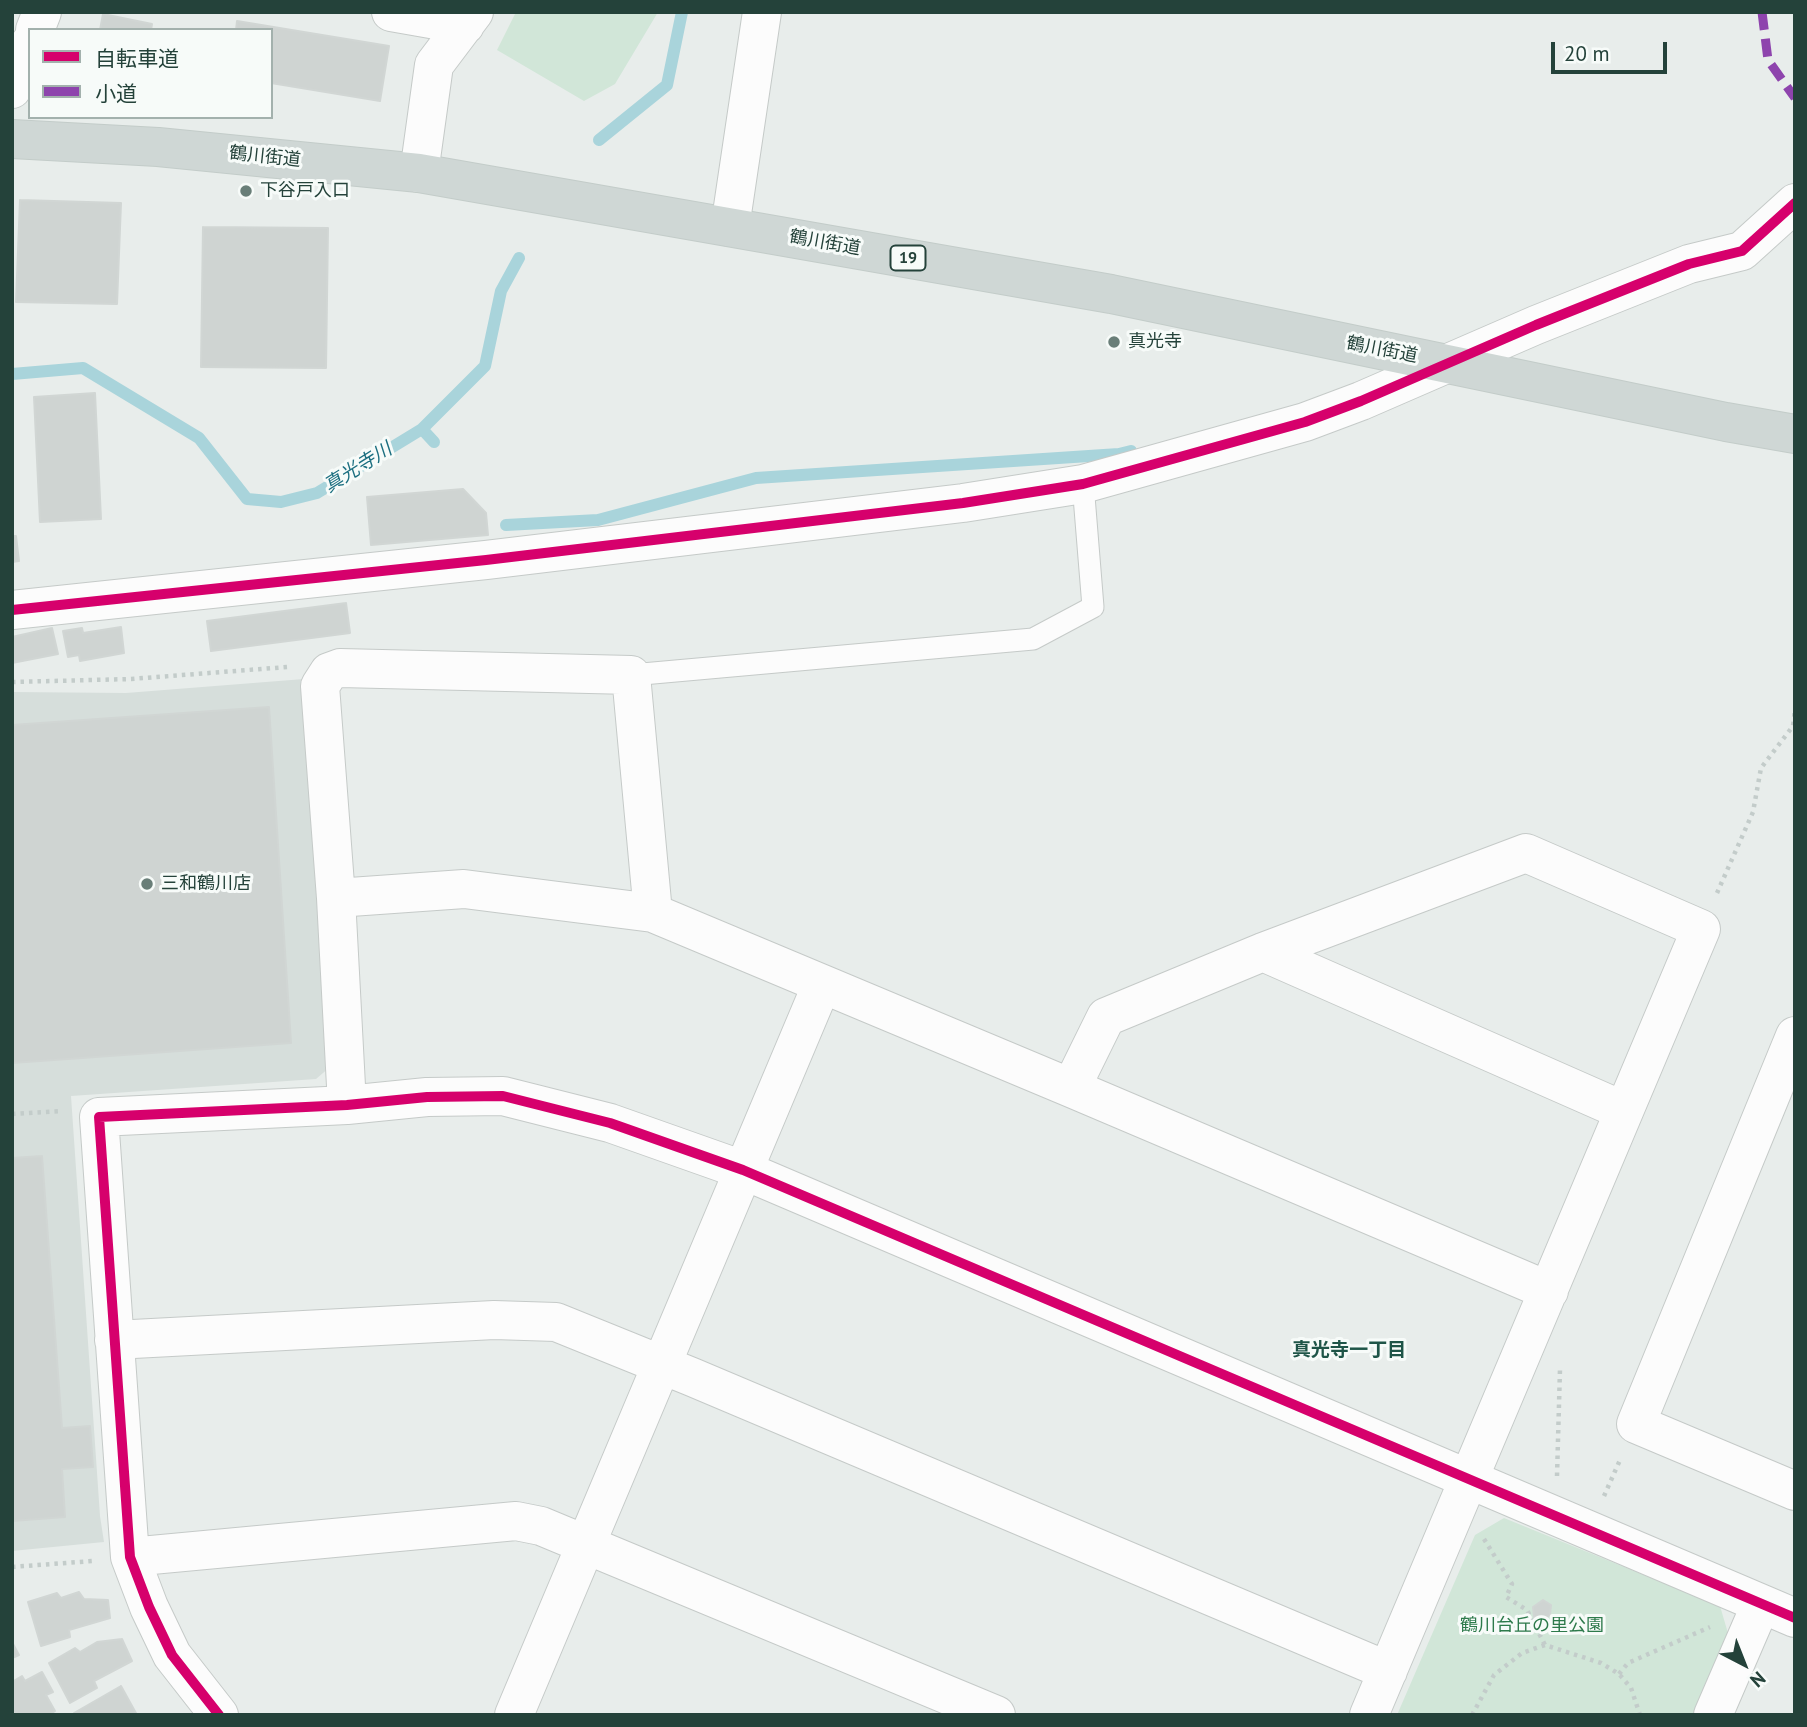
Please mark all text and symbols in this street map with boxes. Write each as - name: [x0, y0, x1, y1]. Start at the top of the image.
- legend: [28, 28, 273, 119]
- scale bar: [1555, 28, 1671, 72]
- text: 20 m: [1564, 40, 1610, 67]
- text: 自転車道: [95, 45, 179, 72]
- text: 小道: [95, 80, 137, 107]
- street label: 鶴川街道: [228, 142, 302, 172]
- place label: 下谷戸入口: [260, 180, 350, 202]
- marker: 下谷戸入口: [238, 183, 254, 199]
- street label: 鶴川街道: [788, 226, 862, 260]
- road number: 19: [890, 246, 926, 270]
- place label: 真光寺: [1128, 331, 1182, 353]
- street label: 鶴川街道: [1345, 333, 1419, 367]
- marker: 真光寺: [1106, 334, 1122, 350]
- water label: 真光寺川: [320, 438, 396, 498]
- place label: 三和鶴川店: [161, 873, 251, 895]
- marker: 三和鶴川店: [139, 876, 155, 892]
- district label: 真光寺一丁目: [1292, 1340, 1406, 1362]
- park label: 鶴川台丘の里公園: [1460, 1615, 1604, 1637]
- north arrow: [1709, 1629, 1779, 1699]
- text: N: [1745, 1667, 1771, 1693]

